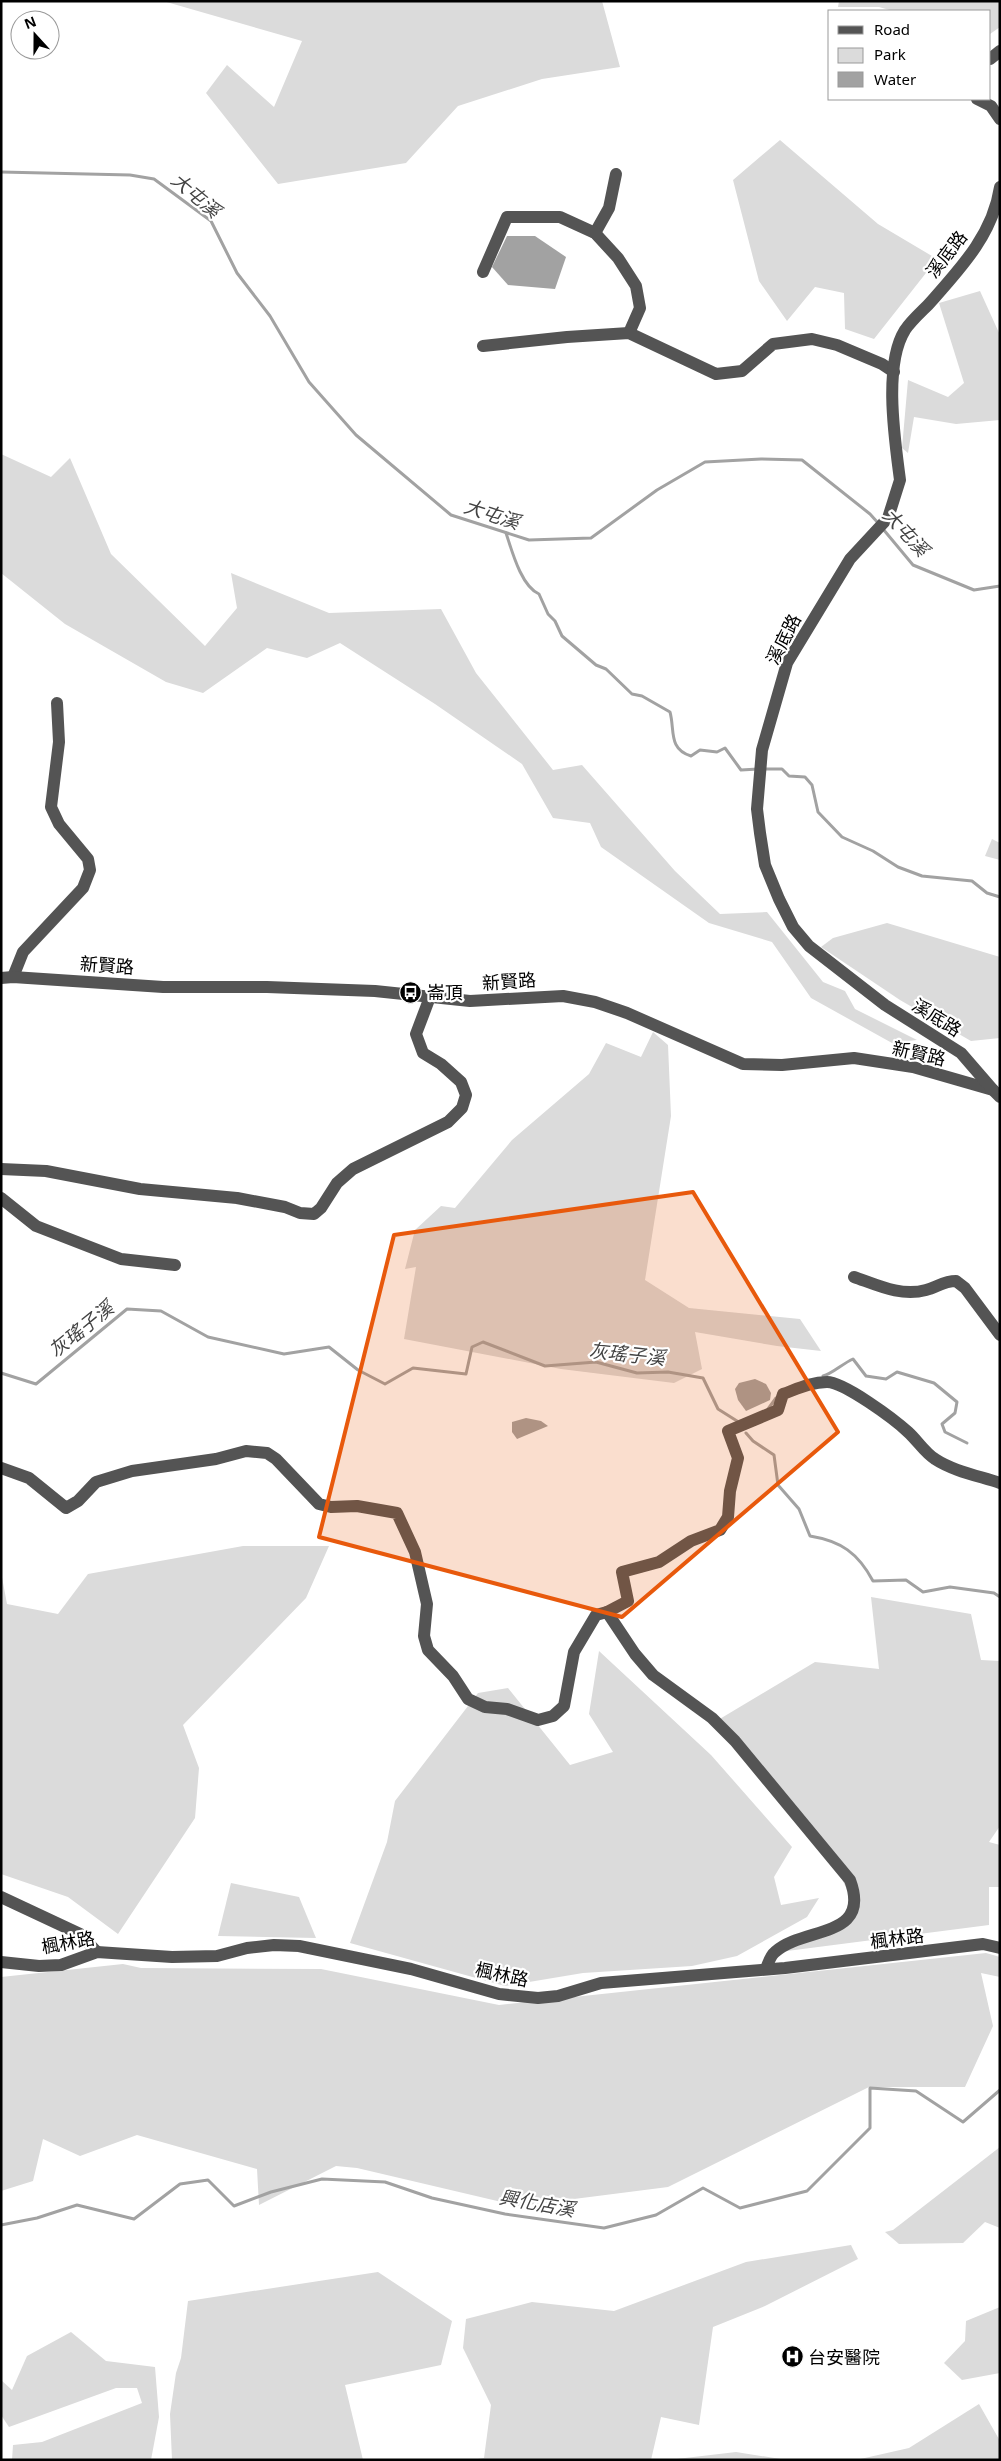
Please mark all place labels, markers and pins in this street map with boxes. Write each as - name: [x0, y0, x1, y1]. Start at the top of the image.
- bus stop icon: 崙頂: [399, 980, 423, 1004]
- place label: 崙頂: [427, 980, 463, 1004]
- hospital icon: 台安醫院: [780, 2345, 804, 2369]
- place label: 台安醫院: [808, 2345, 880, 2369]

